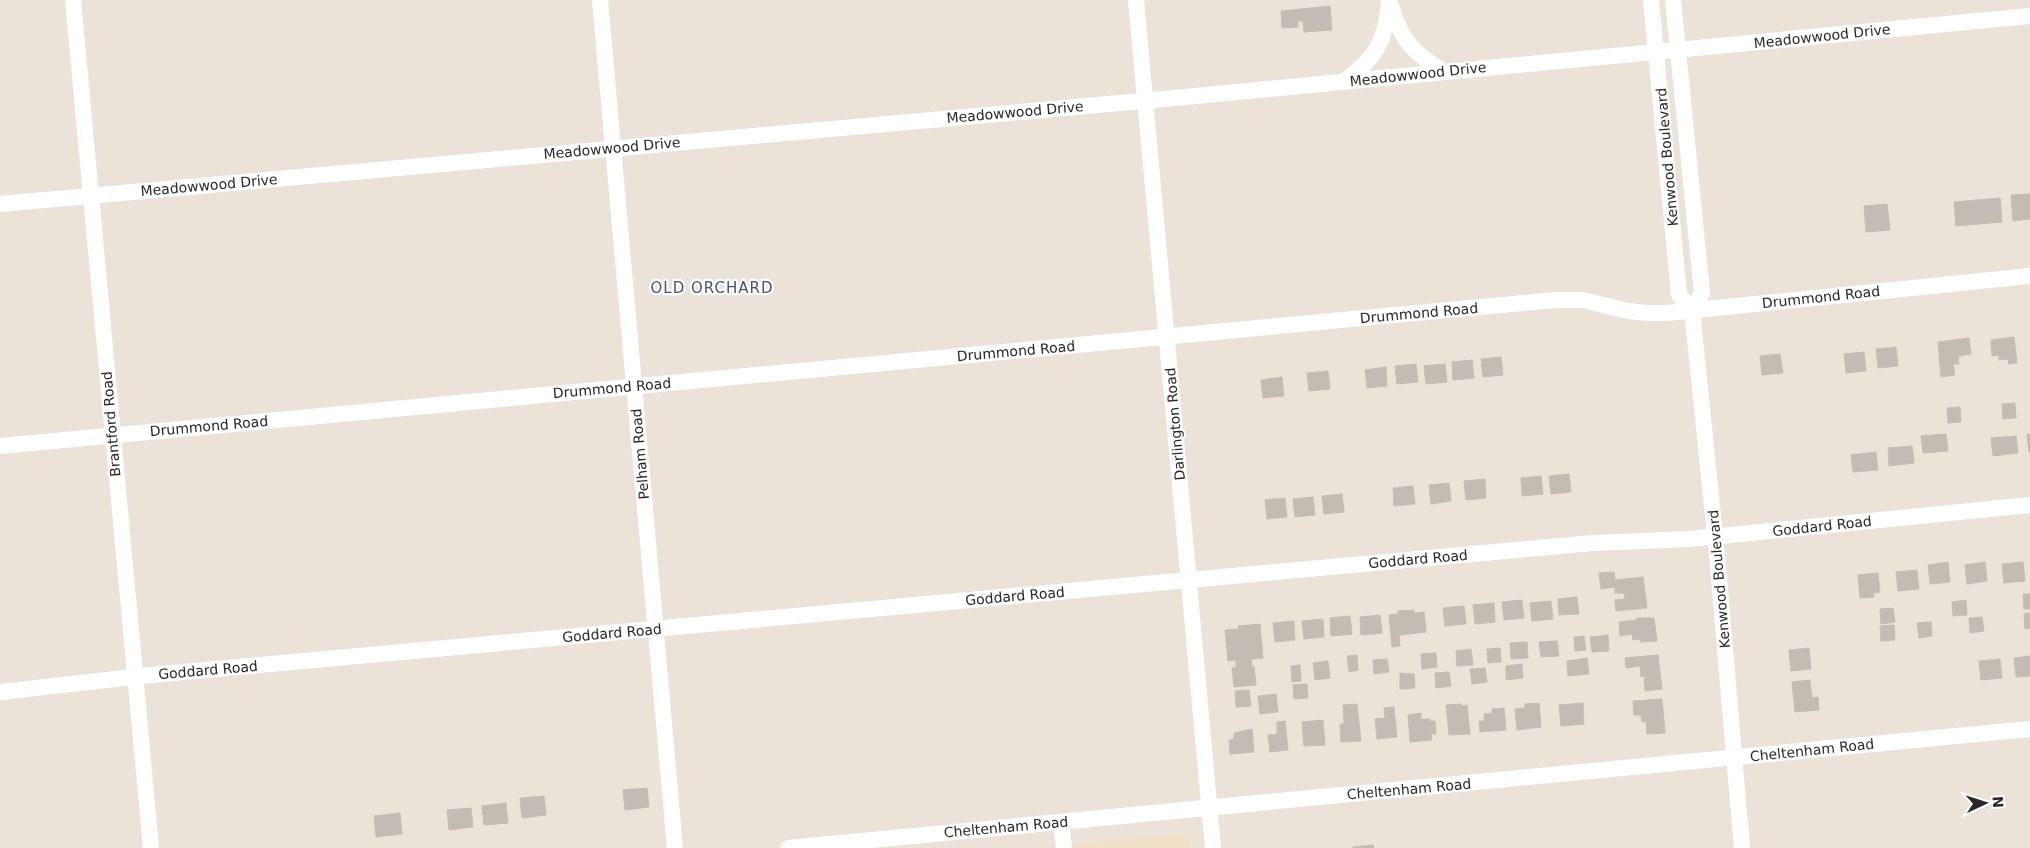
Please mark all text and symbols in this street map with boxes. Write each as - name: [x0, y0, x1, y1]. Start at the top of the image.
- street label: Meadowwood Drive: [1753, 21, 1891, 51]
- street label: Meadowwood Drive: [1349, 59, 1487, 89]
- street label: Kenwood Boulevard: [1653, 87, 1681, 227]
- street label: Meadowwood Drive: [946, 98, 1084, 126]
- street label: Meadowwood Drive: [543, 134, 681, 162]
- street label: Meadowwood Drive: [140, 171, 278, 199]
- district label: OLD ORCHARD: [651, 279, 773, 297]
- street label: Drummond Road: [1761, 283, 1881, 311]
- street label: Drummond Road: [1359, 300, 1479, 326]
- street label: Drummond Road: [956, 338, 1076, 364]
- street label: Darlington Road: [1162, 367, 1188, 481]
- street label: Brantford Road: [98, 371, 124, 477]
- street label: Drummond Road: [552, 375, 672, 401]
- street label: Pelham Road: [628, 408, 652, 500]
- street label: Drummond Road: [149, 413, 269, 439]
- street label: Kenwood Boulevard: [1705, 509, 1733, 649]
- street label: Goddard Road: [1772, 513, 1872, 539]
- street label: Goddard Road: [1368, 547, 1468, 571]
- street label: Goddard Road: [965, 584, 1065, 608]
- street label: Goddard Road: [562, 621, 662, 645]
- street label: Goddard Road: [158, 658, 258, 682]
- street label: Cheltenham Road: [1749, 736, 1875, 764]
- street label: Cheltenham Road: [1346, 776, 1472, 802]
- north arrow: [1960, 778, 2010, 828]
- text: N: [1990, 796, 2006, 808]
- street label: Cheltenham Road: [943, 814, 1069, 840]

